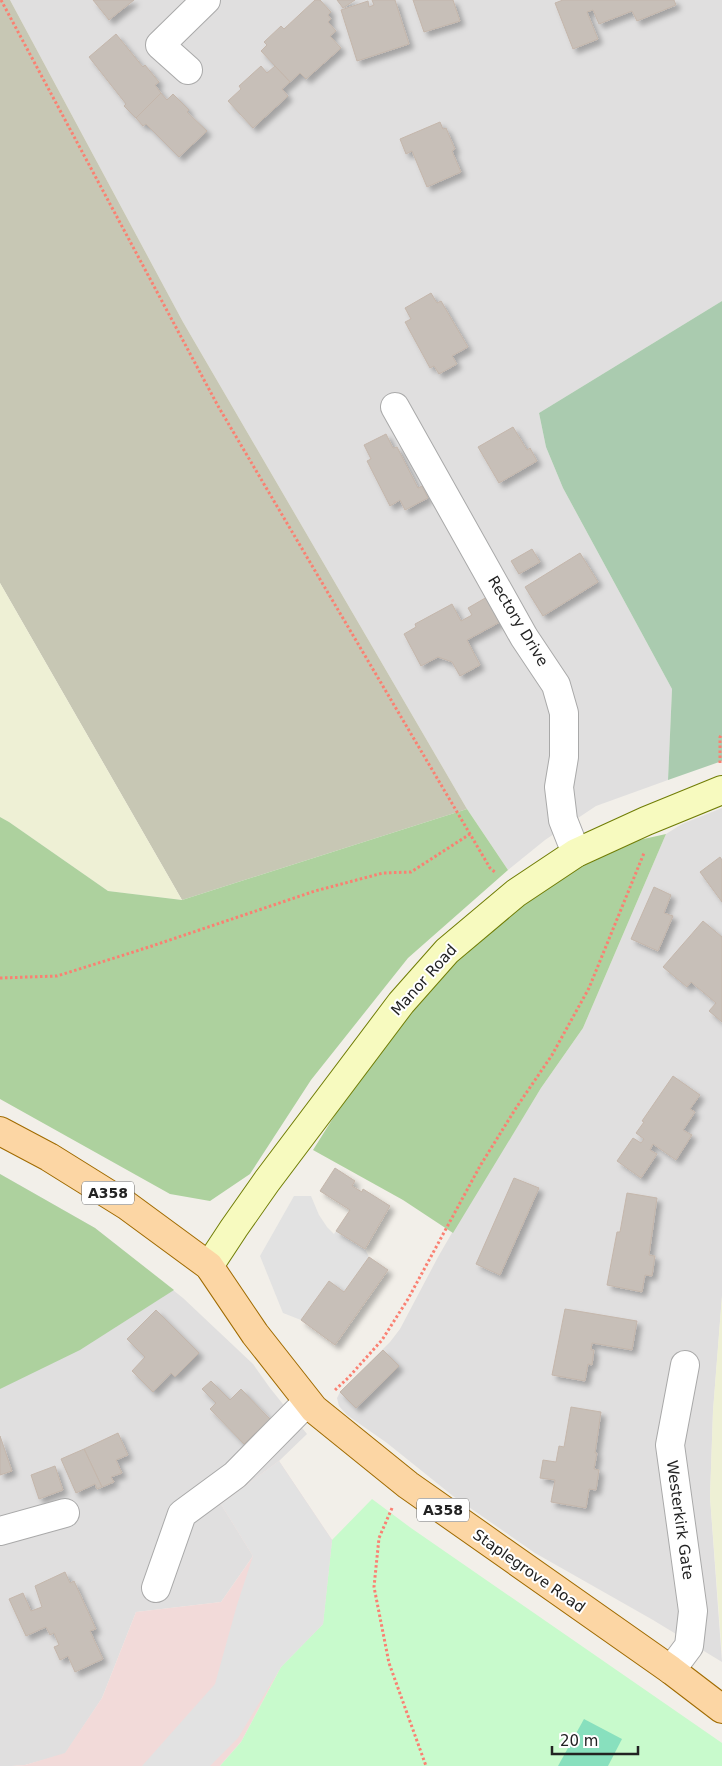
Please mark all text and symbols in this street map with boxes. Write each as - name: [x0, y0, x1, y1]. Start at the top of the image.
- street label: Rectory Drive: [484, 573, 552, 669]
- street label: Manor Road: [387, 941, 461, 1019]
- road number: A358: [82, 1182, 134, 1204]
- street label: Westerkirk Gate: [663, 1459, 697, 1581]
- road number: A358: [417, 1498, 469, 1522]
- street label: Staplegrove Road: [470, 1526, 588, 1616]
- scale bar: [552, 1724, 638, 1756]
- text: 20 m: [560, 1732, 598, 1750]

